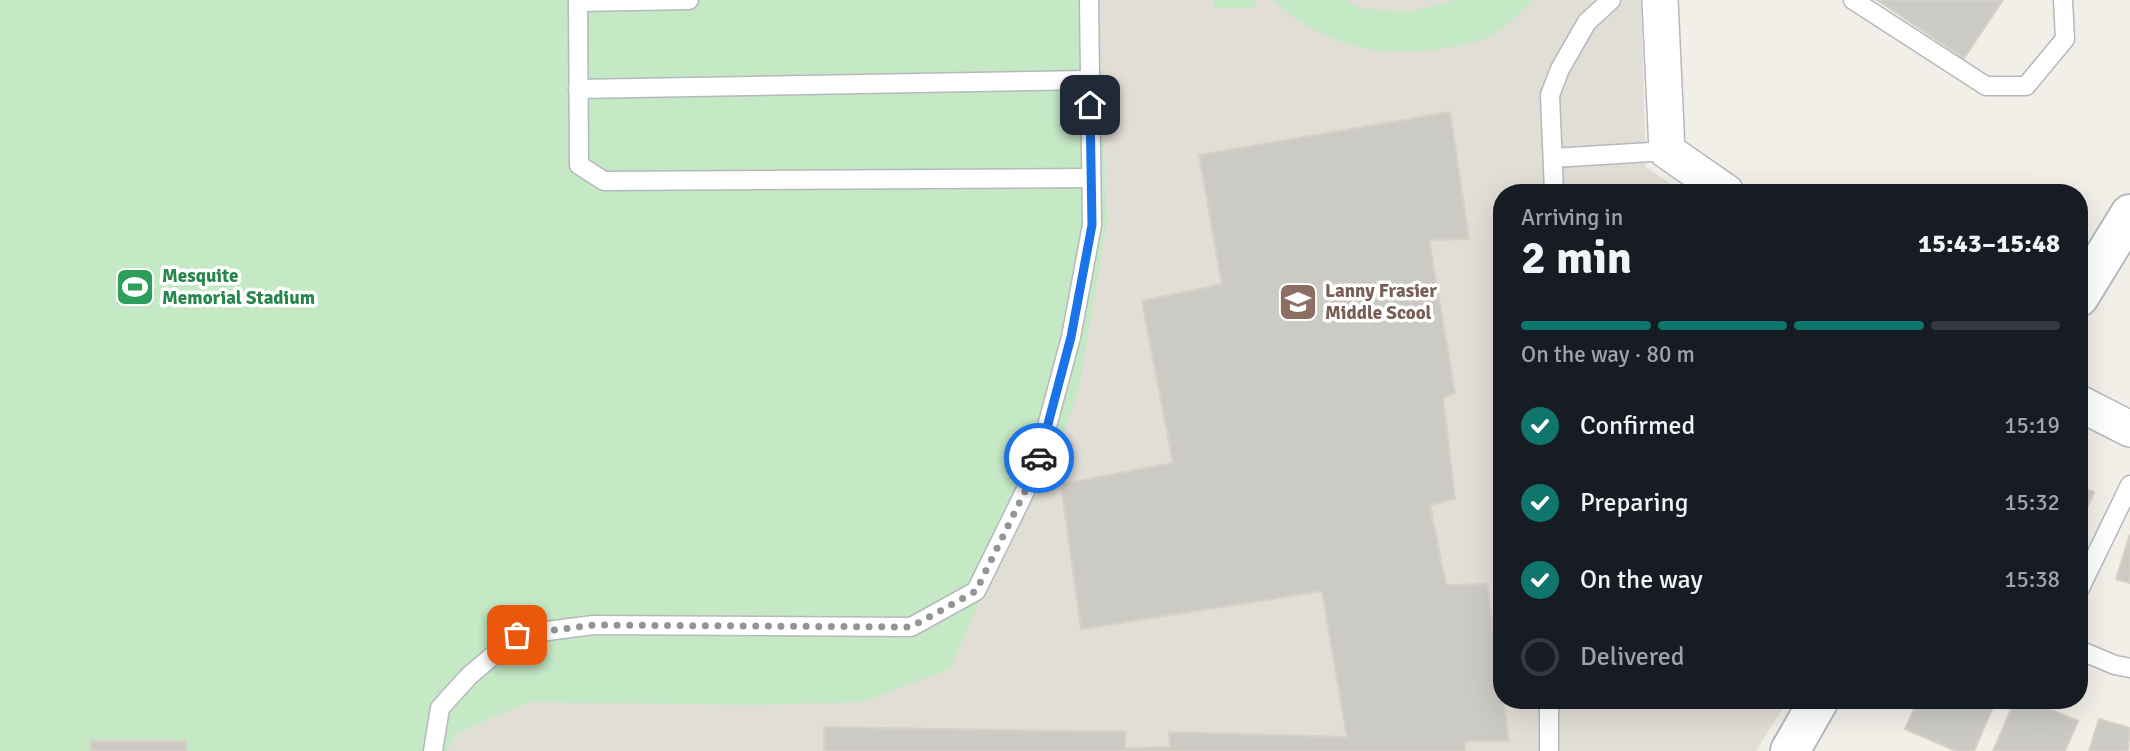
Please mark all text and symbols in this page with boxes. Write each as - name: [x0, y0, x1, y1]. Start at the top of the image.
- pin: [1060, 75, 1120, 135]
- icon: home: [1071, 86, 1109, 124]
- text: Arriving in: [1521, 203, 1623, 232]
- text: 15:43–15:48: [1918, 228, 2060, 260]
- text: 2 min: [1521, 230, 1632, 286]
- place label: Mesquite Memorial Stadium: [162, 264, 315, 310]
- sports icon: Mesquite Memorial Stadium: [114, 266, 156, 308]
- place label: Lanny Frasier Middle Scool: [1325, 279, 1437, 325]
- school or university icon: Lanny Frasier Middle Scool: [1277, 281, 1319, 323]
- text: On the way · 80 m: [1521, 340, 1695, 369]
- icon: check: [1521, 407, 1559, 445]
- text: Confirmed: [1580, 410, 1695, 442]
- text: 15:19: [2004, 411, 2060, 440]
- courier: [1004, 423, 1074, 493]
- icon: car: [1020, 439, 1058, 477]
- icon: check: [1521, 484, 1559, 522]
- text: Preparing: [1580, 487, 1688, 519]
- text: 15:32: [2004, 488, 2060, 517]
- icon: check: [1521, 561, 1559, 599]
- text: On the way: [1580, 564, 1703, 596]
- text: 15:38: [2004, 565, 2060, 594]
- pin: [487, 605, 547, 665]
- icon: bag: [498, 616, 536, 654]
- text: Delivered: [1580, 641, 1685, 673]

